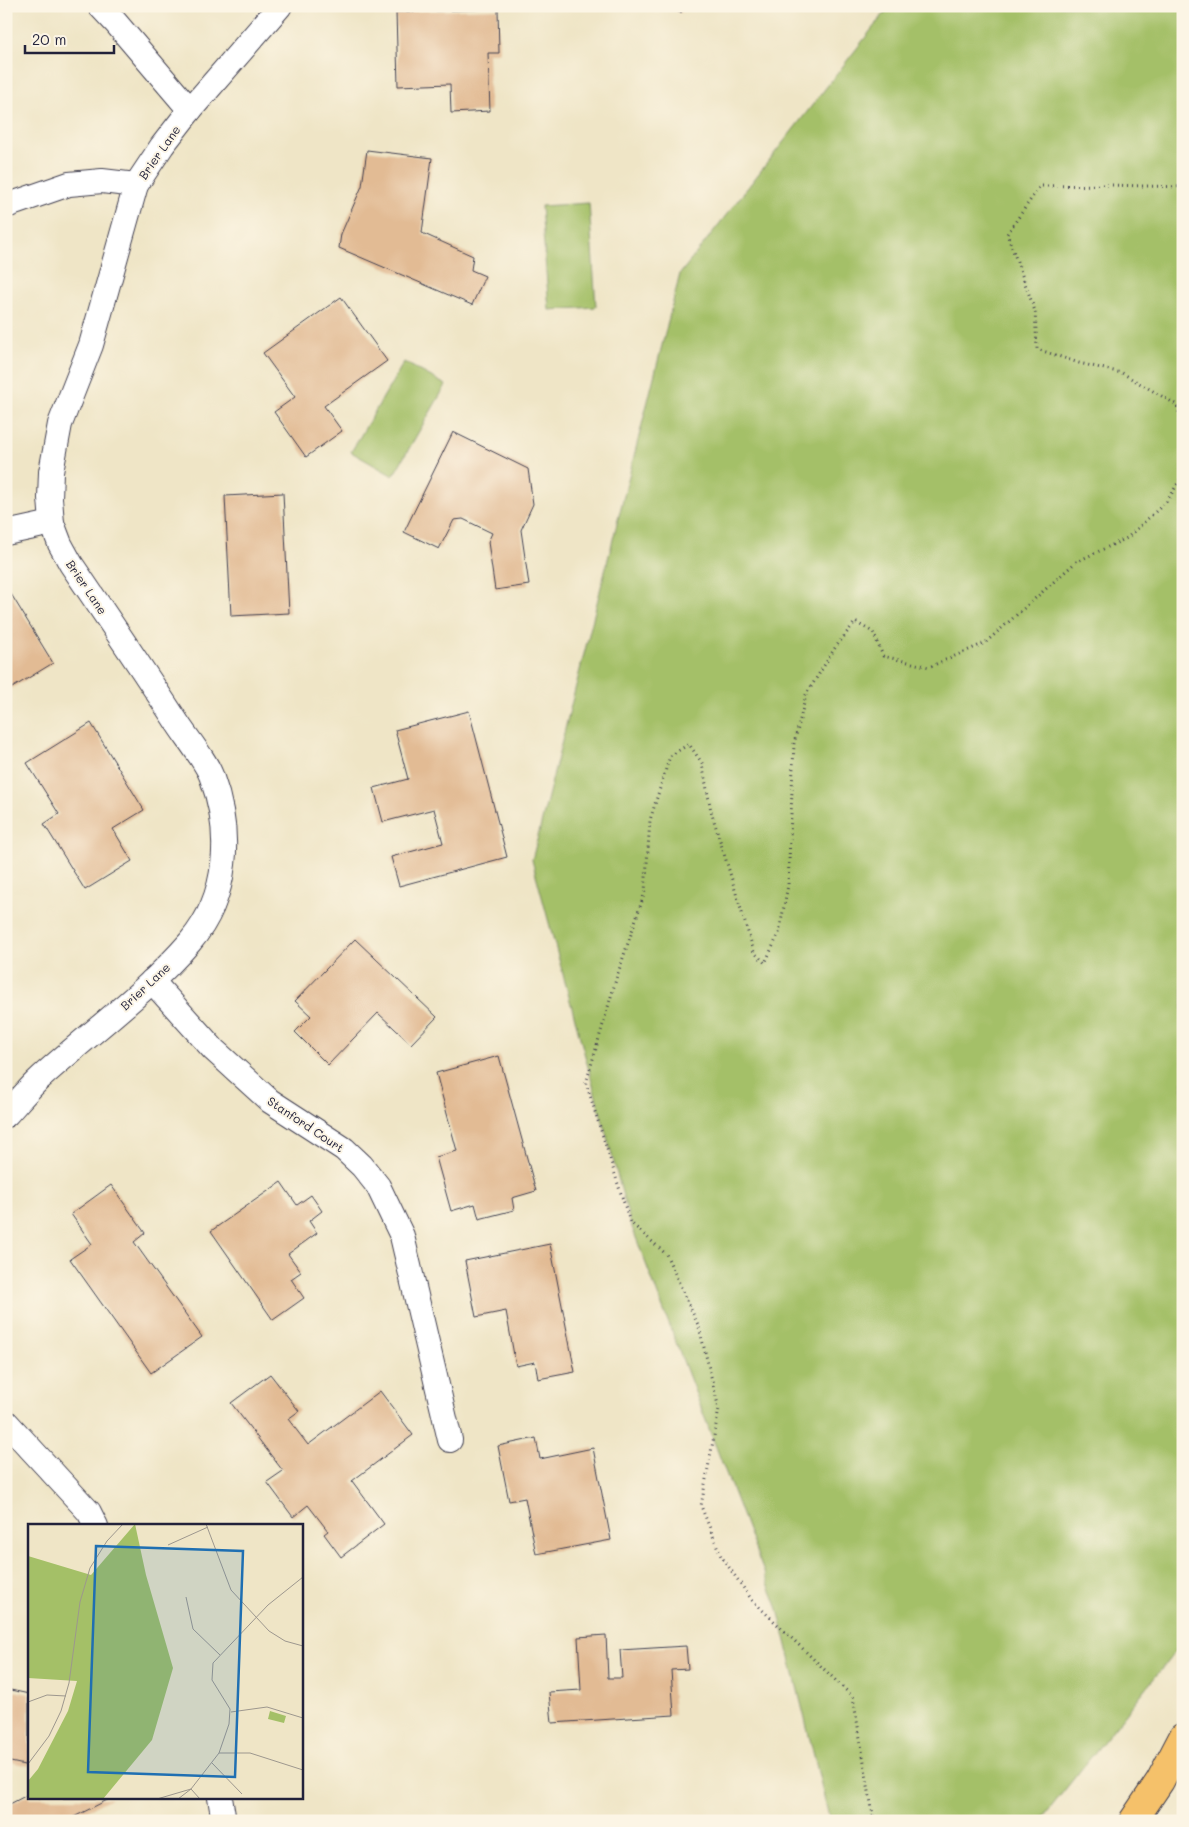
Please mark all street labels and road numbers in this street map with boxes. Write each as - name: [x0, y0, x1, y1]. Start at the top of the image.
- street label: Brier Lane: [135, 122, 183, 182]
- street label: Brier Lane: [63, 557, 111, 617]
- street label: Brier Lane: [117, 959, 173, 1013]
- street label: Stanford Court: [265, 1092, 347, 1156]

